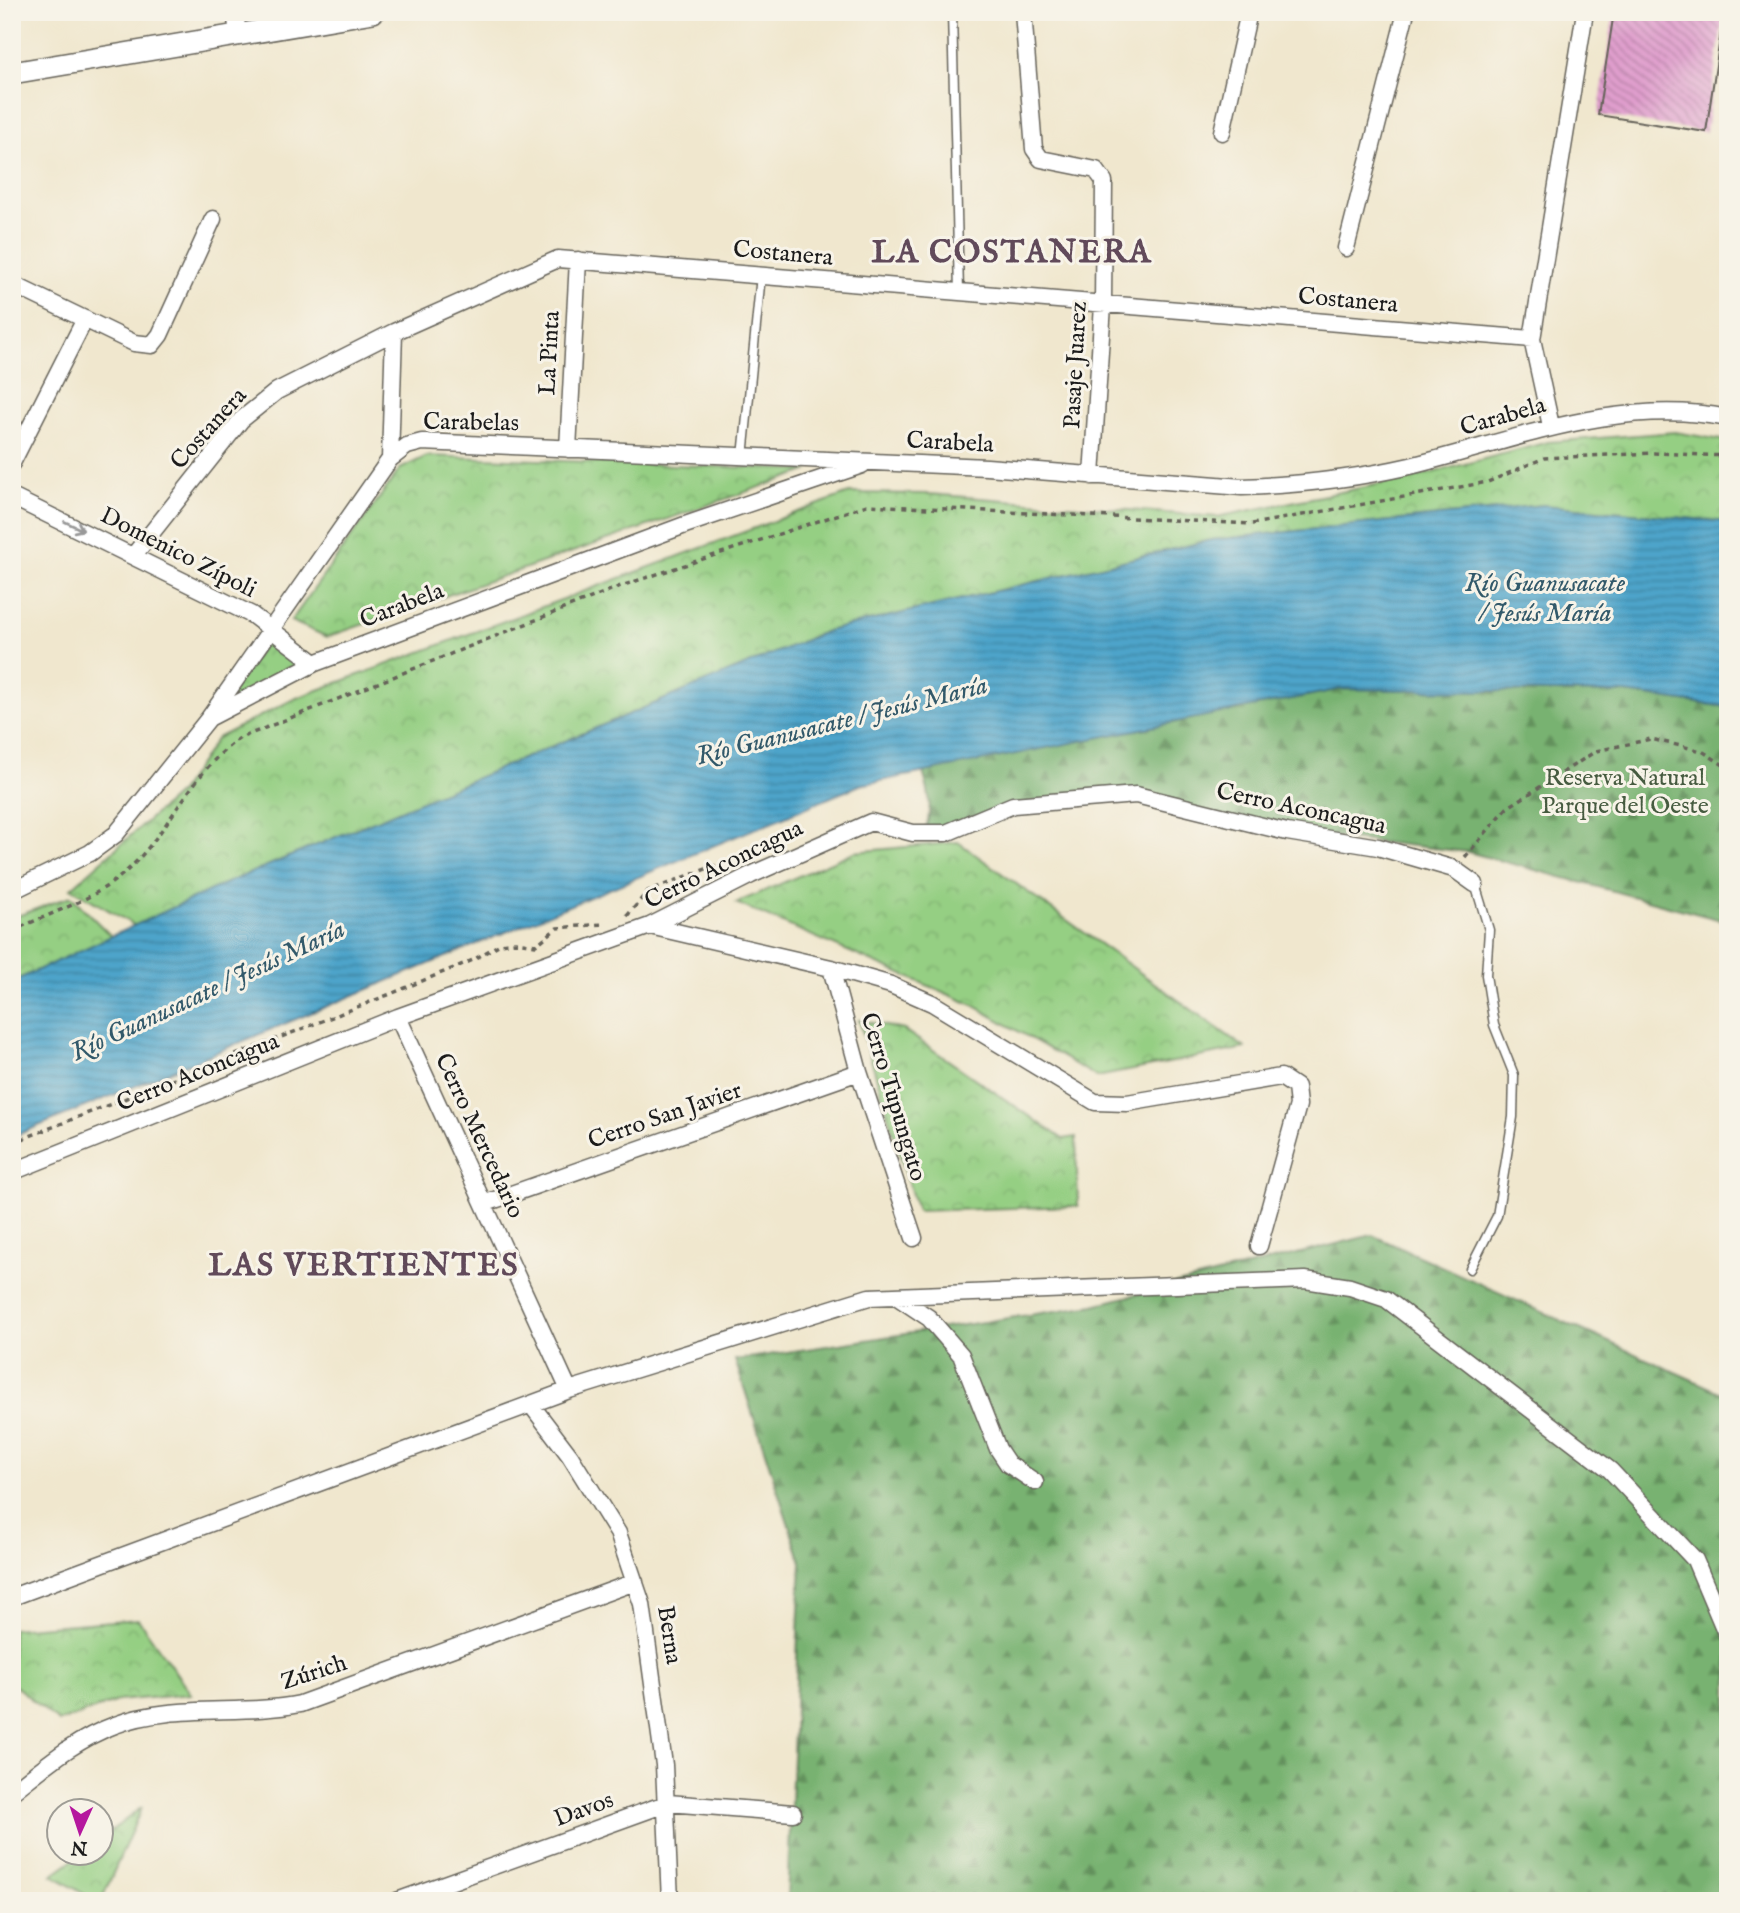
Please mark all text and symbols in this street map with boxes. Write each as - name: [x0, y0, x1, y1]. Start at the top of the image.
- district label: LA COSTANERA: [872, 233, 1152, 274]
- street label: Costanera: [732, 234, 835, 274]
- street label: Costanera: [1297, 281, 1400, 321]
- street label: Pasaje Juarez: [1057, 300, 1095, 430]
- street label: La Pinta: [532, 309, 568, 396]
- street label: Costanera: [164, 381, 254, 477]
- street label: Carabela: [1457, 390, 1550, 444]
- street label: Carabelas: [423, 407, 519, 439]
- street label: Carabela: [905, 425, 995, 461]
- street label: Domenico Zípoli: [95, 500, 261, 606]
- one-way arrow: [63, 520, 84, 534]
- water label: Río Guanusacate / Jesús María: [1465, 567, 1625, 630]
- street label: Carabela: [356, 576, 449, 636]
- water label: Río Guanusacate / Jesús María: [693, 669, 991, 773]
- park label: Reserva Natural Parque del Oeste: [1541, 763, 1709, 822]
- street label: Cerro Aconcagua: [1213, 776, 1389, 842]
- street label: Cerro Aconcagua: [640, 813, 809, 917]
- water label: Río Guanusacate / Jesús María: [66, 913, 350, 1069]
- street label: Cerro Tupungato: [853, 1009, 933, 1185]
- street label: Cerro Aconcagua: [112, 1026, 284, 1120]
- street label: Cerro Mercedario: [427, 1048, 531, 1224]
- street label: Cerro San Javier: [584, 1075, 746, 1157]
- district label: LAS VERTIENTES: [208, 1246, 520, 1287]
- street label: Berna: [649, 1604, 689, 1667]
- street label: Zúrich: [277, 1648, 351, 1698]
- street label: Davos: [550, 1785, 618, 1835]
- north arrow: [46, 1798, 116, 1868]
- text: N: [70, 1835, 89, 1859]

